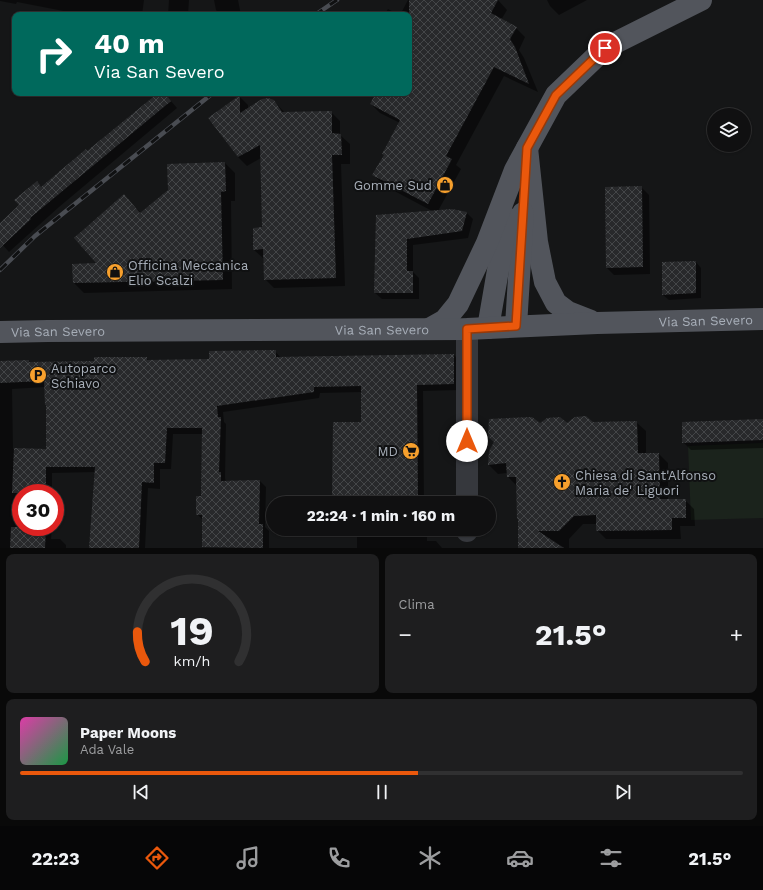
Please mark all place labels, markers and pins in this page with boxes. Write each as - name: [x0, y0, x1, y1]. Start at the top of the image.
- pin: [588, 31, 622, 65]
- shop icon: Gomme Sud: [435, 175, 455, 195]
- place label: Gomme Sud: [354, 178, 432, 193]
- place label: Officina Meccanica Elio Scalzi: [128, 258, 249, 288]
- shop icon: Officina Meccanica Elio Scalzi: [105, 262, 125, 282]
- place label: Autoparco Schiavo: [51, 361, 117, 391]
- parking icon: Autoparco Schiavo: [28, 365, 48, 385]
- supermarket icon: MD: [401, 441, 421, 461]
- place label: MD: [378, 444, 398, 459]
- place label: Chiesa di Sant'Alfonso Maria de' Liguori: [575, 468, 716, 498]
- church icon: Chiesa di Sant'Alfonso Maria de' Liguori: [552, 472, 572, 492]

